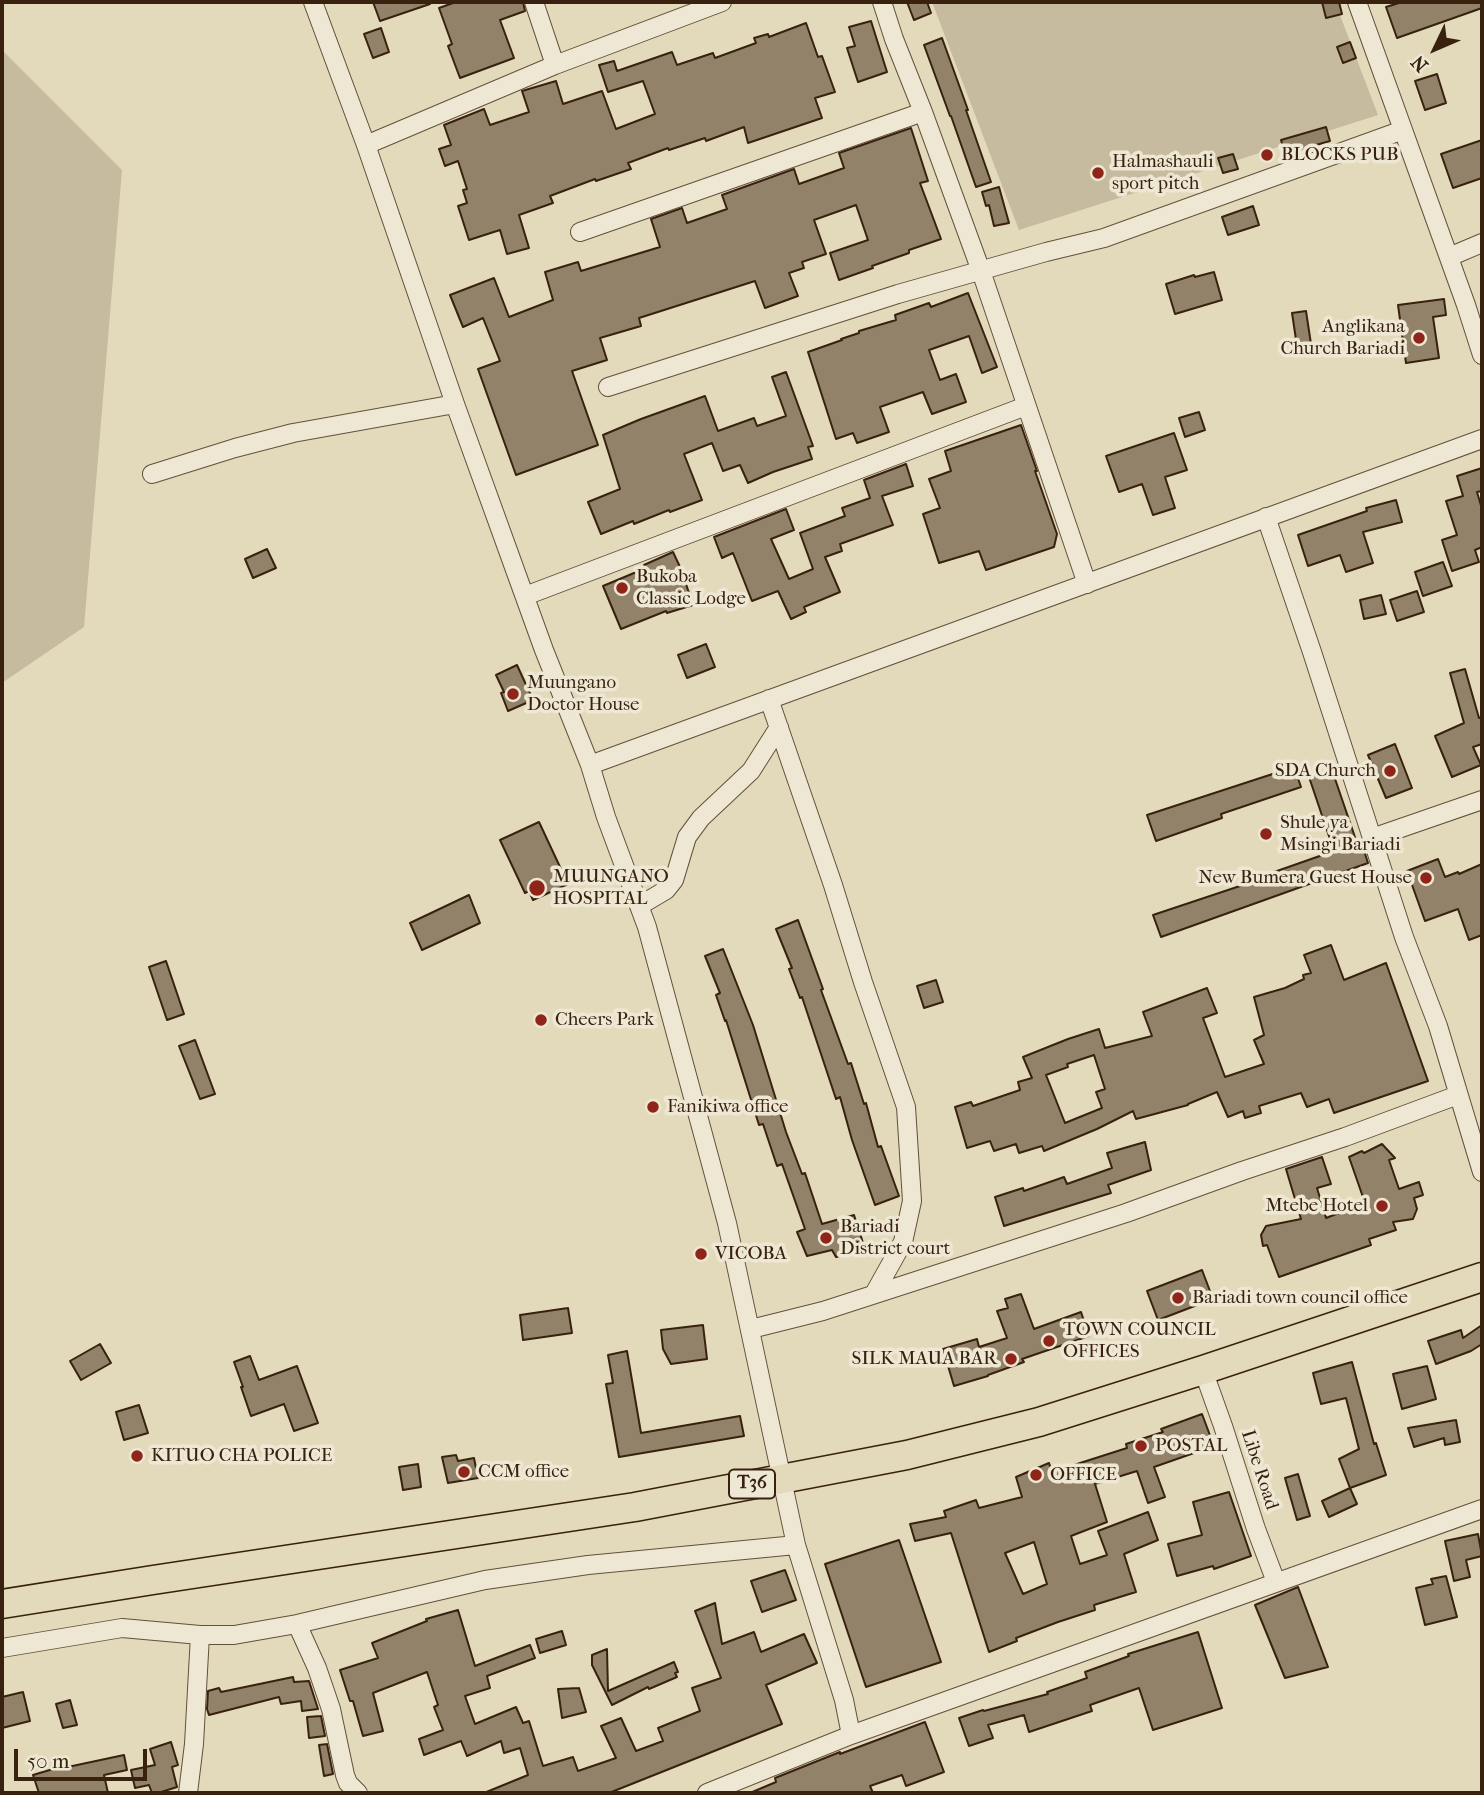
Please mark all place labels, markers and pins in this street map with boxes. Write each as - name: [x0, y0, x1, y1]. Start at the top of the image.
- place label: BLOCKS PUB: [1281, 144, 1399, 166]
- marker: BLOCKS PUB: [1259, 147, 1275, 163]
- place label: Halmashauli sport pitch: [1112, 151, 1214, 195]
- marker: Halmashauli sport pitch: [1090, 165, 1106, 181]
- place label: Anglikana Church Bariadi: [1280, 316, 1405, 360]
- marker: Anglikana Church Bariadi: [1411, 330, 1427, 346]
- place label: Bukoba Classic Lodge: [636, 566, 746, 610]
- marker: Bukoba Classic Lodge: [614, 580, 630, 596]
- place label: Muungano Doctor House: [527, 672, 639, 716]
- marker: Muungano Doctor House: [505, 686, 521, 702]
- place label: SDA Church: [1275, 760, 1376, 782]
- marker: SDA Church: [1382, 763, 1398, 779]
- place label: Shule ya Msingi Bariadi: [1280, 812, 1401, 856]
- marker: Shule ya Msingi Bariadi: [1258, 826, 1274, 842]
- place label: MUUNGANO HOSPITAL: [553, 866, 669, 910]
- place label: New Bumera Guest House: [1199, 867, 1412, 889]
- marker: New Bumera Guest House: [1418, 870, 1434, 886]
- marker: MUUNGANO HOSPITAL: [527, 878, 547, 898]
- place label: Cheers Park: [555, 1009, 654, 1031]
- marker: Cheers Park: [533, 1012, 549, 1028]
- place label: Fanikiwa office: [667, 1096, 788, 1118]
- marker: Fanikiwa office: [645, 1099, 661, 1115]
- place label: Mtebe Hotel: [1266, 1195, 1368, 1217]
- marker: Mtebe Hotel: [1374, 1198, 1390, 1214]
- place label: Bariadi District court: [840, 1216, 950, 1260]
- marker: Bariadi District court: [818, 1230, 834, 1246]
- place label: VICOBA: [715, 1243, 787, 1265]
- marker: VICOBA: [693, 1246, 709, 1262]
- place label: Bariadi town council office: [1192, 1287, 1408, 1309]
- marker: Bariadi town council office: [1170, 1290, 1186, 1306]
- place label: TOWN COUNCIL OFFICES: [1063, 1319, 1216, 1363]
- marker: TOWN COUNCIL OFFICES: [1041, 1333, 1057, 1349]
- place label: SILK MAUA BAR: [852, 1348, 997, 1370]
- marker: SILK MAUA BAR: [1003, 1351, 1019, 1367]
- place label: POSTAL: [1155, 1435, 1227, 1457]
- marker: POSTAL: [1133, 1438, 1149, 1454]
- place label: KITUO CHA POLICE: [151, 1445, 332, 1467]
- marker: KITUO CHA POLICE: [129, 1448, 145, 1464]
- place label: CCM office: [478, 1461, 569, 1483]
- marker: CCM office: [456, 1464, 472, 1480]
- place label: OFFICE: [1050, 1464, 1117, 1486]
- marker: OFFICE: [1028, 1467, 1044, 1483]

